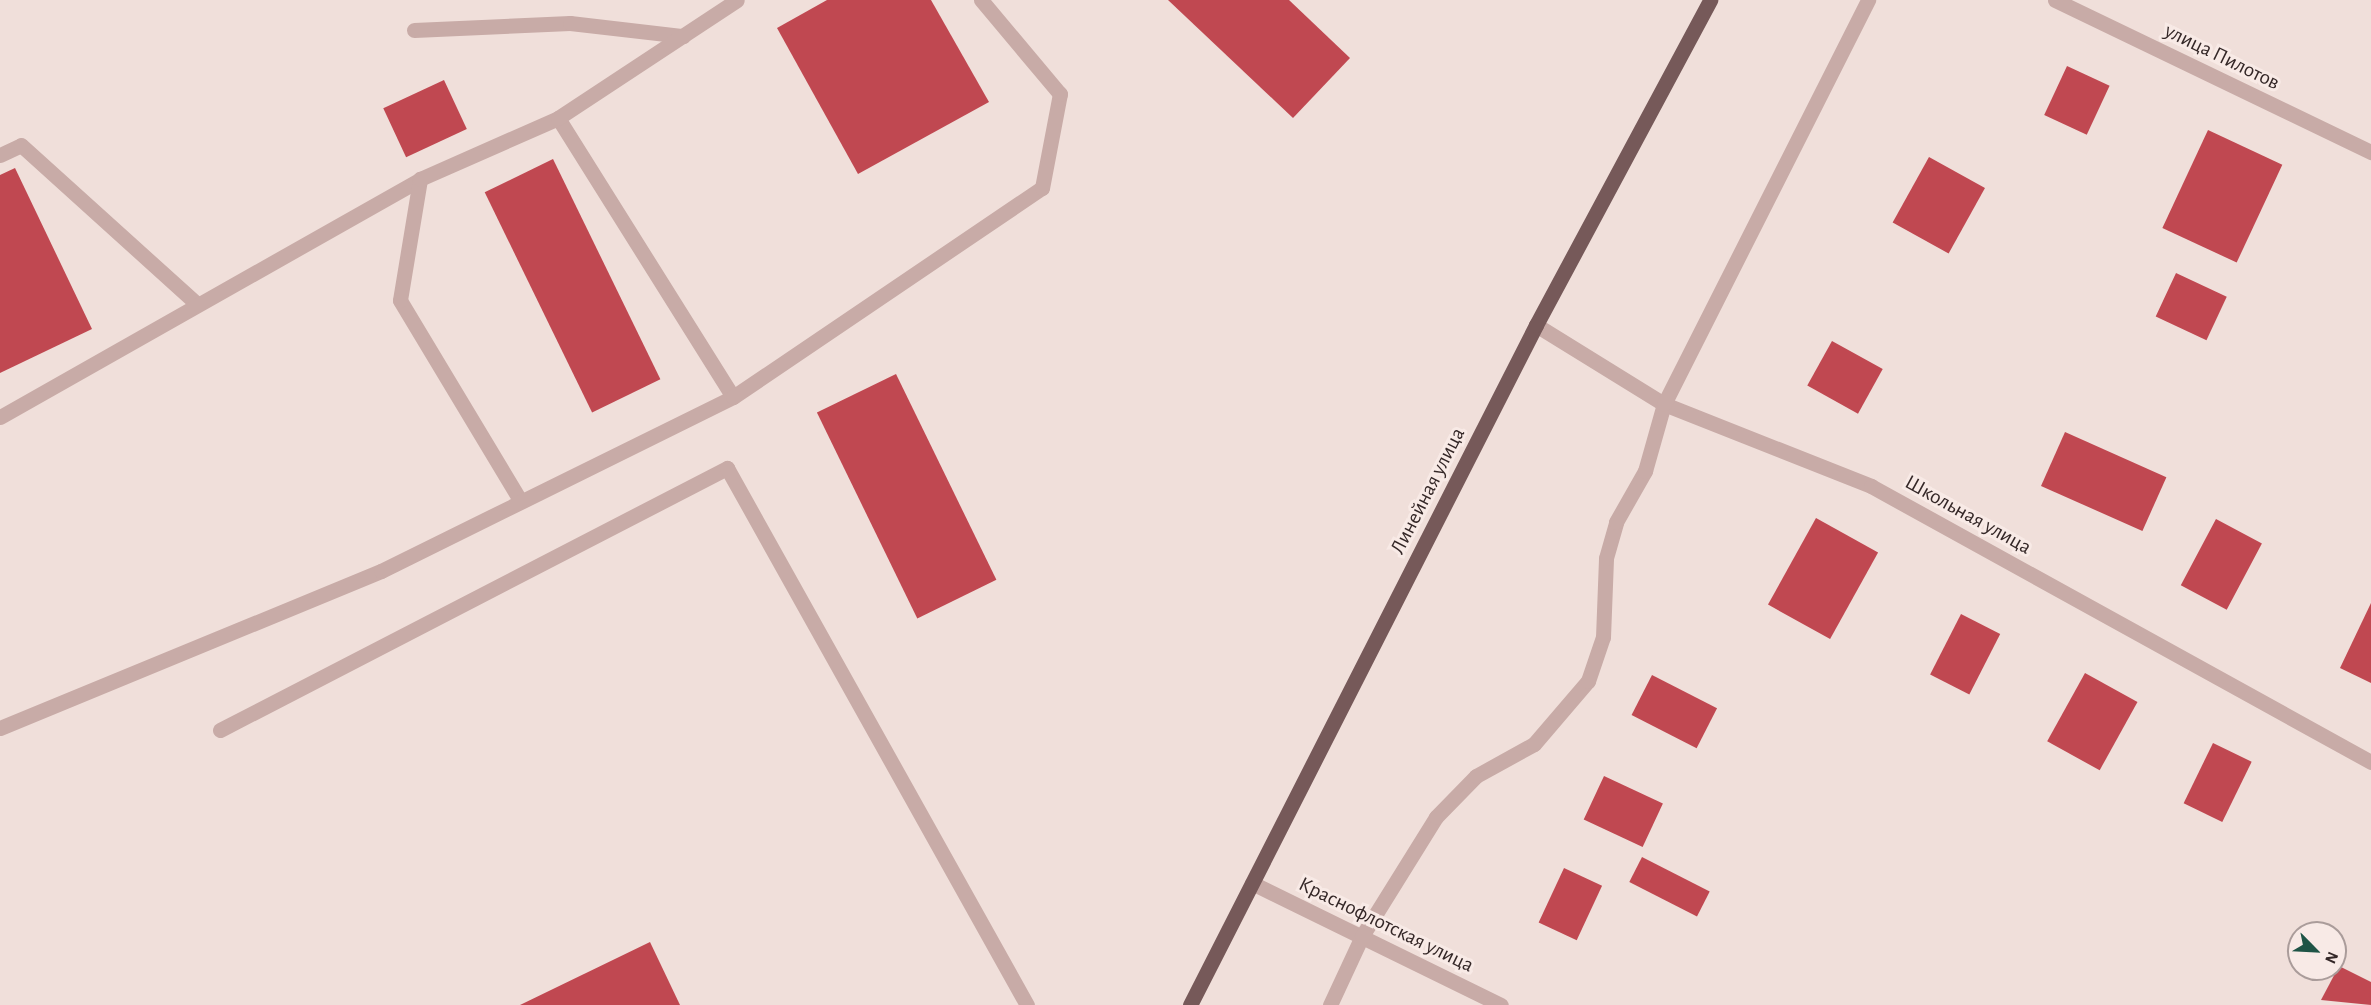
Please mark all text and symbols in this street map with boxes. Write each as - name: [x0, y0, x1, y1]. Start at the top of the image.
- street label: улица Пилотов: [2160, 18, 2284, 96]
- street label: Линейная улица: [1385, 423, 1471, 559]
- street label: Школьная улица: [1900, 470, 2036, 560]
- street label: Краснофлотская улица: [1294, 872, 1478, 978]
- north arrow: [2287, 921, 2347, 981]
- text: N: [2322, 949, 2341, 966]

